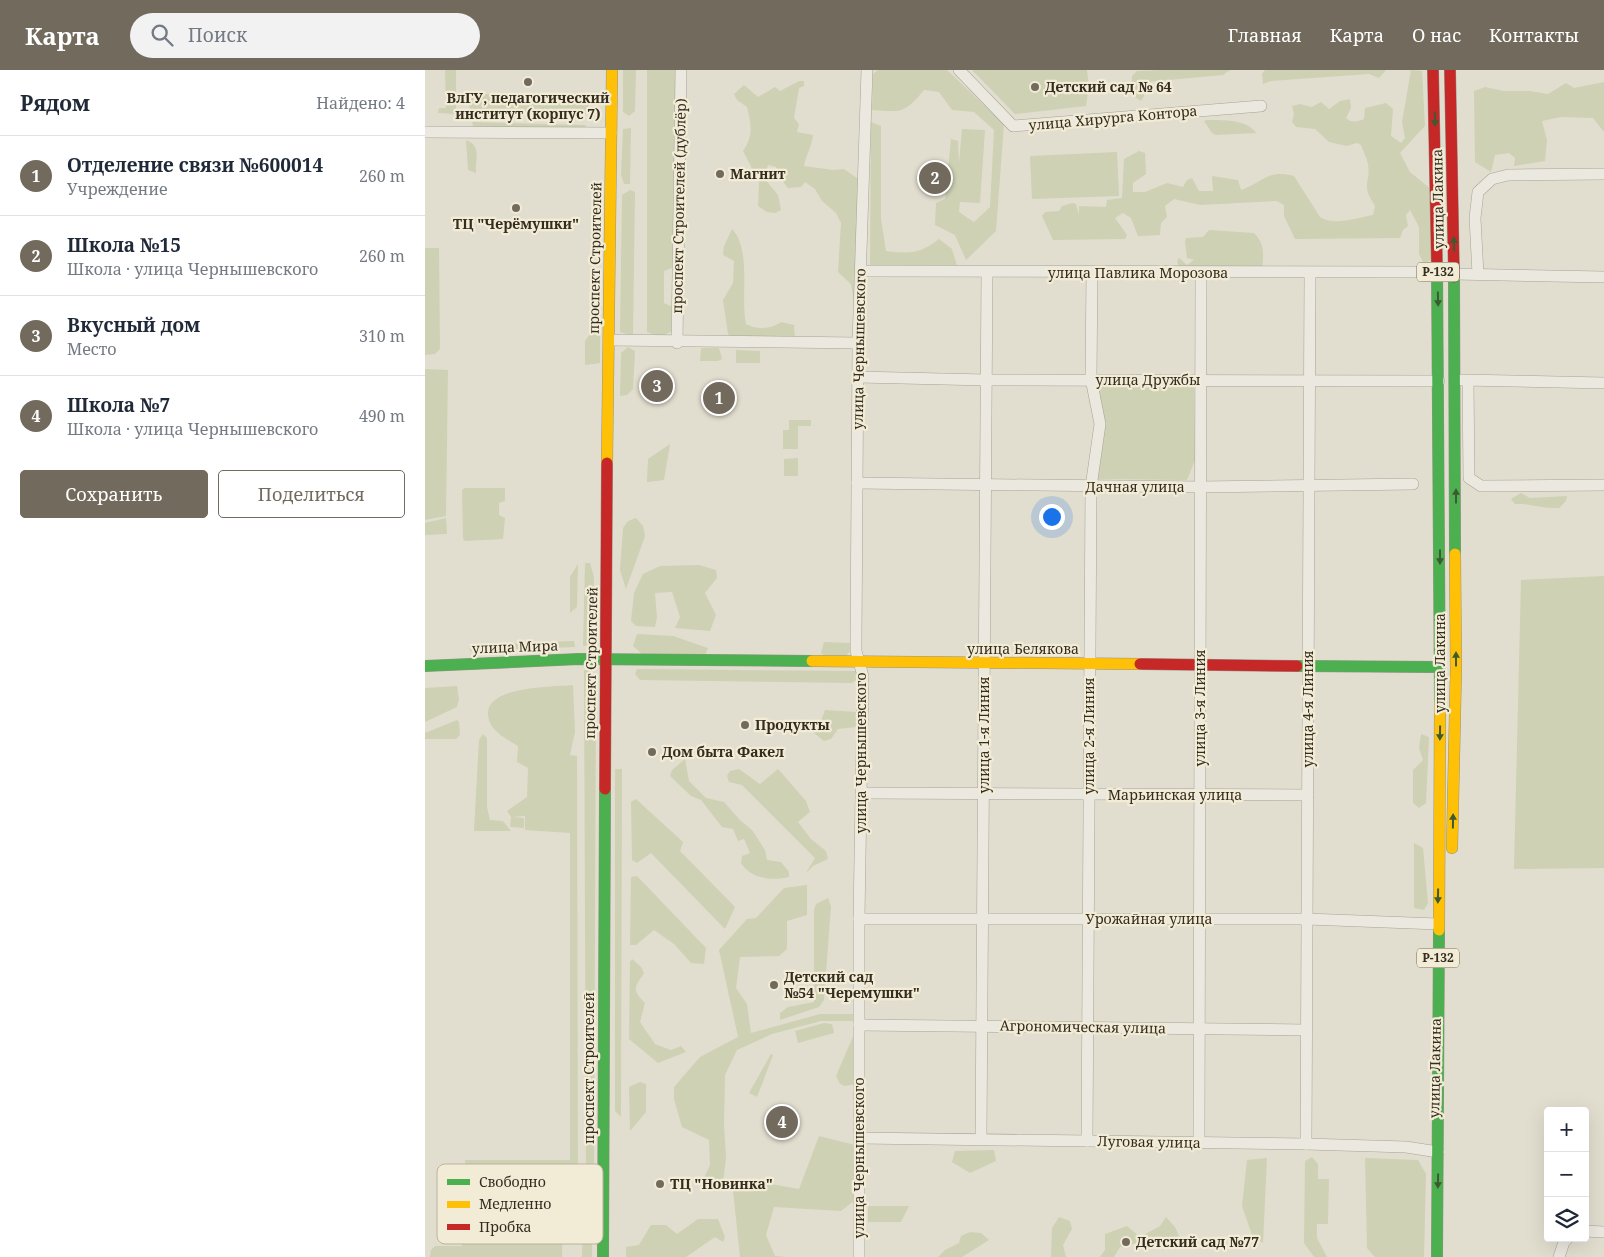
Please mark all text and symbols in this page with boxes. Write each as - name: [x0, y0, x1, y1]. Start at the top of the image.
- search box: [130, 13, 480, 58]
- text: Карта: [25, 19, 100, 52]
- icon: search: [148, 21, 176, 49]
- text: Поиск: [188, 22, 247, 48]
- text: Главная: [1228, 23, 1302, 47]
- text: Карта: [1330, 23, 1384, 47]
- text: О нас: [1412, 23, 1461, 47]
- text: Контакты: [1489, 23, 1579, 47]
- marker: ВлГУ, педагогический институт (корпус 7): [522, 76, 534, 88]
- place label: Детский сад № 64: [1045, 77, 1172, 96]
- marker: Детский сад № 64: [1029, 81, 1041, 93]
- place label: ВлГУ, педагогический институт (корпус 7): [447, 88, 610, 123]
- text: Рядом: [20, 89, 90, 117]
- text: Найдено: 4: [316, 92, 405, 114]
- street label: проспект Строителей (дублёр): [667, 98, 690, 314]
- street label: улица Хирурга Контора: [1028, 101, 1198, 134]
- one-way arrow: [1431, 111, 1439, 127]
- street label: улица Лакина: [1427, 149, 1448, 249]
- text: Отделение связи №600014: [67, 152, 323, 178]
- pin: 2: [919, 159, 951, 197]
- place label: Магнит: [730, 164, 786, 183]
- text: 1: [31, 165, 41, 187]
- text: 260 m: [359, 165, 405, 187]
- marker: Магнит: [714, 168, 726, 180]
- text: Учреждение: [67, 178, 168, 200]
- street label: проспект Строителей: [584, 182, 605, 334]
- marker: ТЦ "Черёмушки": [510, 202, 522, 214]
- place label: ТЦ "Черёмушки": [453, 214, 579, 233]
- text: Школа №15: [67, 232, 181, 258]
- one-way arrow: [1450, 235, 1458, 251]
- text: 2: [31, 245, 41, 267]
- text: 260 m: [359, 245, 405, 267]
- text: Школа · улица Чернышевского: [67, 258, 318, 280]
- road number: Р-132: [1417, 262, 1459, 282]
- street label: улица Павлика Морозова: [1048, 263, 1228, 282]
- street label: улица Чернышевского: [848, 268, 869, 430]
- one-way arrow: [1434, 291, 1442, 307]
- text: Вкусный дом: [67, 312, 200, 338]
- text: 3: [31, 325, 41, 347]
- text: 310 m: [359, 325, 405, 347]
- text: Место: [67, 338, 116, 360]
- pin: 3: [641, 367, 673, 405]
- street label: улица Дружбы: [1096, 370, 1201, 389]
- pin: 1: [703, 379, 735, 417]
- text: Школа №7: [67, 392, 170, 418]
- text: 4: [31, 405, 41, 427]
- text: 490 m: [359, 405, 405, 427]
- text: Школа · улица Чернышевского: [67, 418, 318, 440]
- button: Сохранить: [20, 470, 208, 518]
- button: Поделиться: [218, 470, 405, 518]
- street label: Дачная улица: [1085, 477, 1185, 496]
- one-way arrow: [1452, 488, 1460, 504]
- your location: [1039, 504, 1065, 530]
- one-way arrow: [1436, 549, 1444, 565]
- street label: проспект Строителей: [580, 587, 601, 739]
- street label: улица Лакина: [1430, 613, 1449, 713]
- street label: улица Мира: [471, 635, 559, 658]
- street label: улица Белякова: [967, 639, 1079, 658]
- street label: улица 3-я Линия: [1190, 649, 1209, 767]
- street label: улица 4-я Линия: [1298, 650, 1317, 768]
- one-way arrow: [1452, 651, 1460, 667]
- street label: улица Чернышевского: [851, 672, 870, 834]
- street label: улица 1-я Линия: [974, 676, 993, 794]
- street label: улица 2-я Линия: [1079, 677, 1098, 795]
- place label: Продукты: [755, 715, 830, 734]
- marker: Продукты: [739, 719, 751, 731]
- one-way arrow: [1436, 726, 1444, 742]
- place label: Дом быта Факел: [662, 742, 784, 761]
- marker: Дом быта Факел: [646, 746, 658, 758]
- street label: Марьинская улица: [1108, 785, 1242, 804]
- one-way arrow: [1449, 813, 1457, 829]
- one-way arrow: [1434, 888, 1442, 904]
- street label: Урожайная улица: [1086, 909, 1212, 928]
- road number: Р-132: [1417, 948, 1459, 968]
- place label: Детский сад №54 "Черемушки": [784, 967, 920, 1002]
- marker: Детский сад №54 "Черемушки": [768, 979, 780, 991]
- street label: проспект Строителей: [579, 992, 598, 1144]
- street label: Агрономическая улица: [1000, 1016, 1166, 1037]
- street label: улица Лакина: [1424, 1018, 1445, 1118]
- street label: улица Чернышевского: [849, 1077, 868, 1239]
- pin: 4: [766, 1103, 798, 1141]
- map controls: [1544, 1107, 1589, 1242]
- button: +: [1544, 1107, 1589, 1152]
- street label: Луговая улица: [1097, 1131, 1201, 1152]
- button: −: [1544, 1152, 1589, 1197]
- legend: [437, 1164, 603, 1244]
- text: Свободно: [479, 1172, 546, 1191]
- one-way arrow: [1433, 1173, 1441, 1189]
- place label: ТЦ "Новинка": [670, 1174, 773, 1193]
- marker: ТЦ "Новинка": [654, 1178, 666, 1190]
- text: Медленно: [479, 1194, 551, 1213]
- button: layers: [1544, 1197, 1589, 1242]
- text: Пробка: [479, 1217, 531, 1236]
- place label: Детский сад №77: [1136, 1232, 1259, 1251]
- marker: Детский сад №77: [1120, 1236, 1132, 1248]

